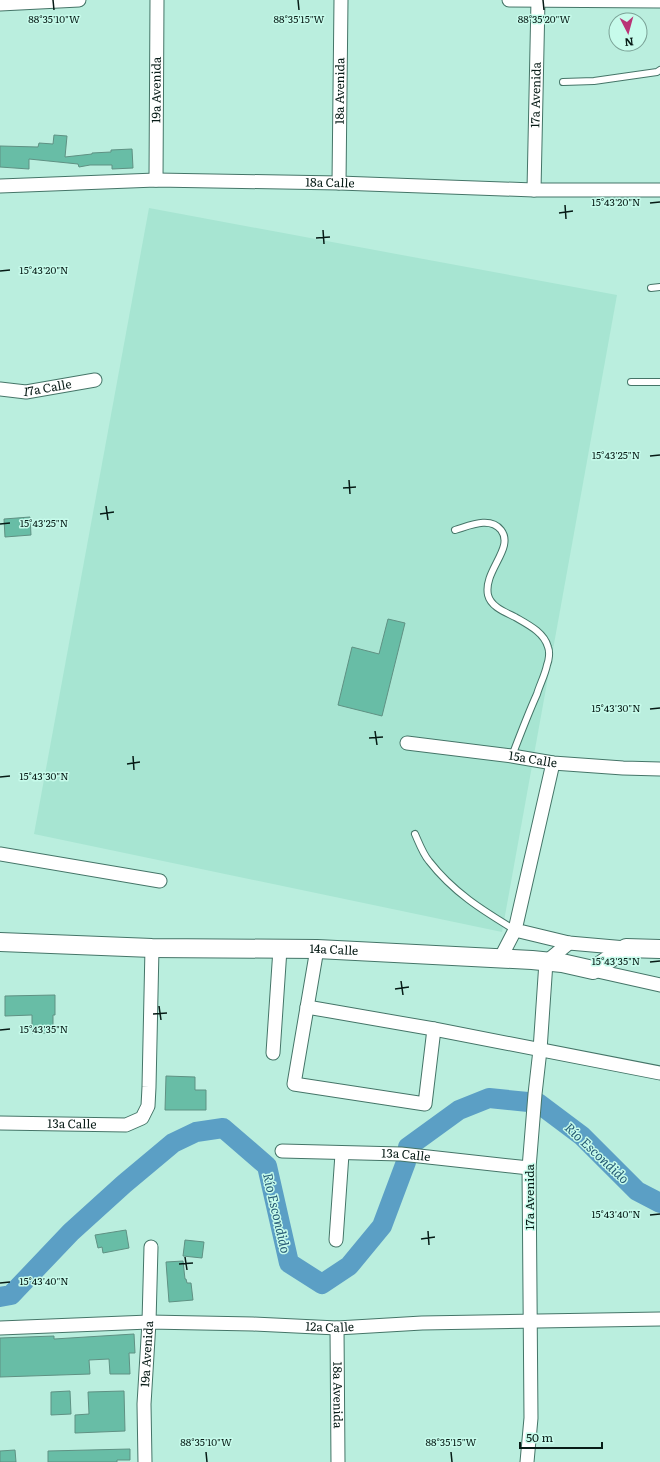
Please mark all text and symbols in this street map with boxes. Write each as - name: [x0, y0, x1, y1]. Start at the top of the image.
- text: 88°35'10"W: [28, 11, 80, 26]
- text: 88°35'15"W: [273, 11, 325, 26]
- text: 88°35'20"W: [518, 11, 570, 26]
- north arrow: [608, 12, 648, 52]
- text: N: [624, 35, 635, 51]
- street label: 19a Avenida: [146, 56, 165, 123]
- street label: 18a Avenida: [330, 57, 348, 125]
- street label: 17a Avenida: [525, 61, 545, 128]
- street label: 18a Calle: [305, 172, 355, 192]
- text: 15°43'20"N: [592, 194, 640, 209]
- text: 15°43'20"N: [20, 262, 68, 277]
- street label: 17a Calle: [23, 374, 73, 400]
- text: 15°43'25"N: [592, 447, 640, 462]
- text: 15°43'25"N: [20, 515, 68, 530]
- text: 15°43'30"N: [591, 700, 641, 715]
- street label: 15a Calle: [508, 746, 558, 771]
- text: 15°43'30"N: [19, 768, 69, 783]
- street label: 14a Calle: [309, 939, 359, 959]
- text: 15°43'35"N: [592, 953, 640, 968]
- text: 15°43'35"N: [20, 1021, 68, 1036]
- street label: 13a Calle: [47, 1114, 97, 1133]
- water label: Río Escondido: [561, 1118, 634, 1187]
- street label: 13a Calle: [381, 1144, 431, 1165]
- street label: 17a Avenida: [520, 1164, 538, 1230]
- water label: Río Escondido: [259, 1171, 296, 1255]
- text: 15°43'40"N: [591, 1206, 641, 1221]
- text: 15°43'40"N: [19, 1273, 69, 1288]
- street label: 12a Calle: [305, 1317, 355, 1336]
- street label: 19a Avenida: [135, 1320, 157, 1388]
- street label: 18a Avenida: [329, 1362, 348, 1429]
- scale bar: [520, 1424, 602, 1450]
- text: 50 m: [526, 1428, 553, 1446]
- text: 88°35'10"W: [180, 1434, 232, 1449]
- text: 88°35'15"W: [425, 1434, 477, 1449]

